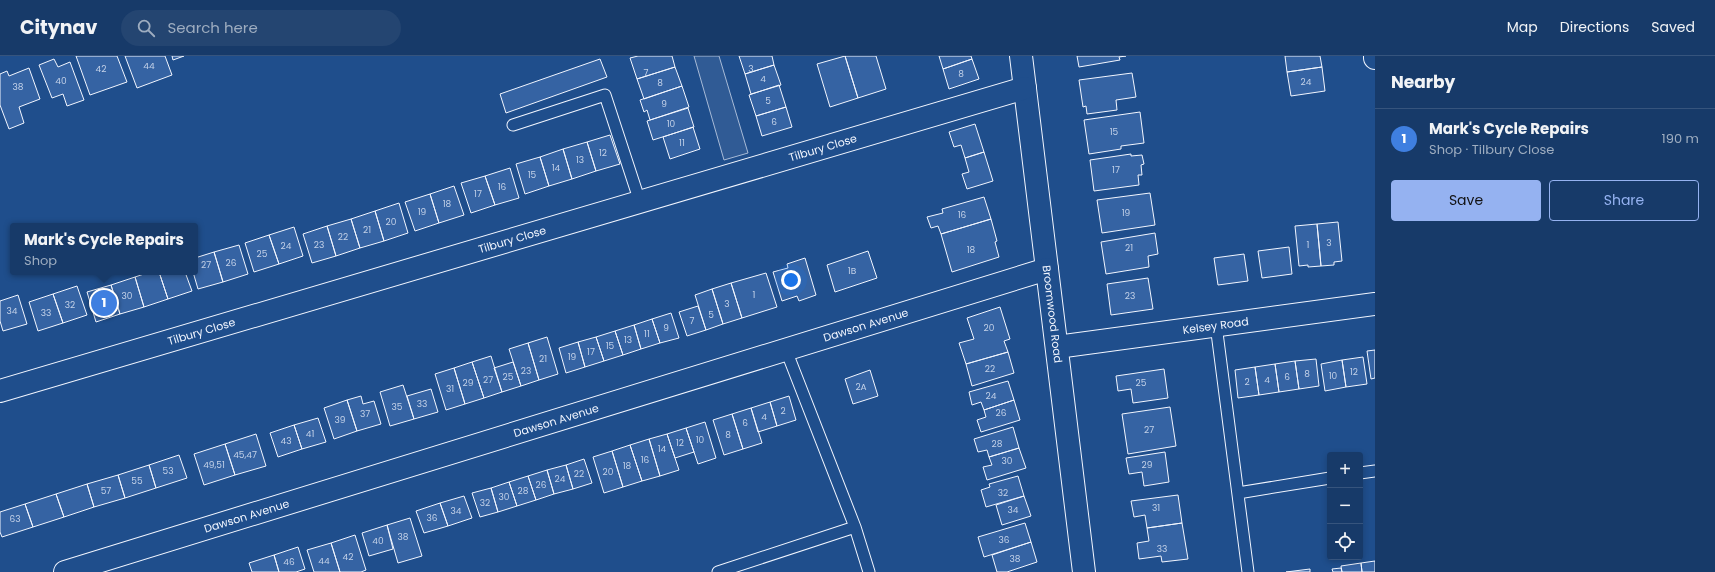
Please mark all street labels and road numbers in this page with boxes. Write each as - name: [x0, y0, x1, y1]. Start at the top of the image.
- street label: Tilbury Close: [787, 130, 859, 165]
- street label: Tilbury Close: [476, 222, 548, 257]
- street label: Broomwood Road: [1039, 264, 1066, 364]
- street label: Dawson Avenue: [821, 304, 910, 346]
- street label: Kelsey Road: [1182, 313, 1250, 338]
- street label: Tilbury Close: [166, 314, 237, 349]
- street label: Dawson Avenue: [512, 400, 601, 441]
- street label: Dawson Avenue: [202, 495, 291, 537]

